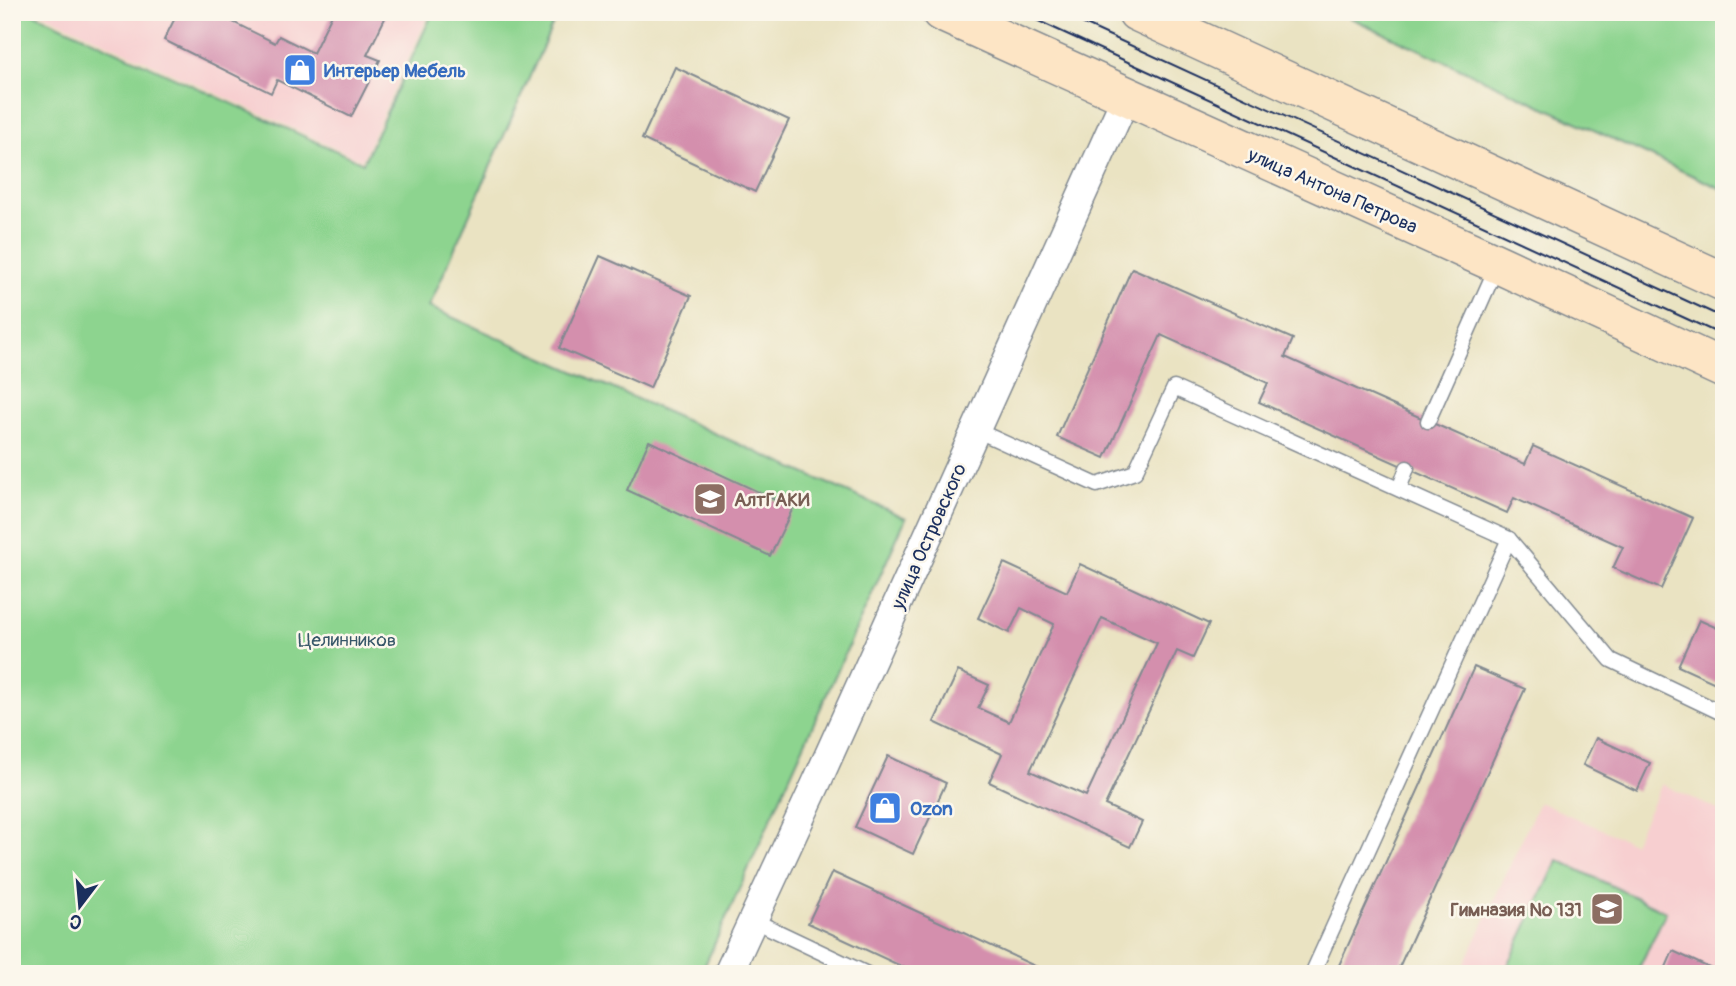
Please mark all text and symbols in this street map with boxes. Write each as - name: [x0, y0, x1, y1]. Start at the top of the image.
- shop icon: Интерьер Мебель: [281, 51, 319, 89]
- place label: Интерьер Мебель: [324, 59, 466, 83]
- street label: улица Антона Петрова: [1243, 142, 1421, 239]
- street label: улица Островского: [886, 460, 972, 614]
- school or university icon: АлтГАКИ: [691, 480, 729, 518]
- place label: АлтГАКИ: [734, 488, 810, 512]
- park label: Целинников: [298, 628, 396, 652]
- shop icon: Ozon: [866, 789, 904, 827]
- place label: Ozon: [910, 797, 953, 821]
- north arrow: [46, 870, 116, 940]
- school or university icon: Гимназия № 131: [1588, 890, 1626, 928]
- place label: Гимназия № 131: [1450, 898, 1582, 922]
- text: С: [66, 908, 85, 935]

